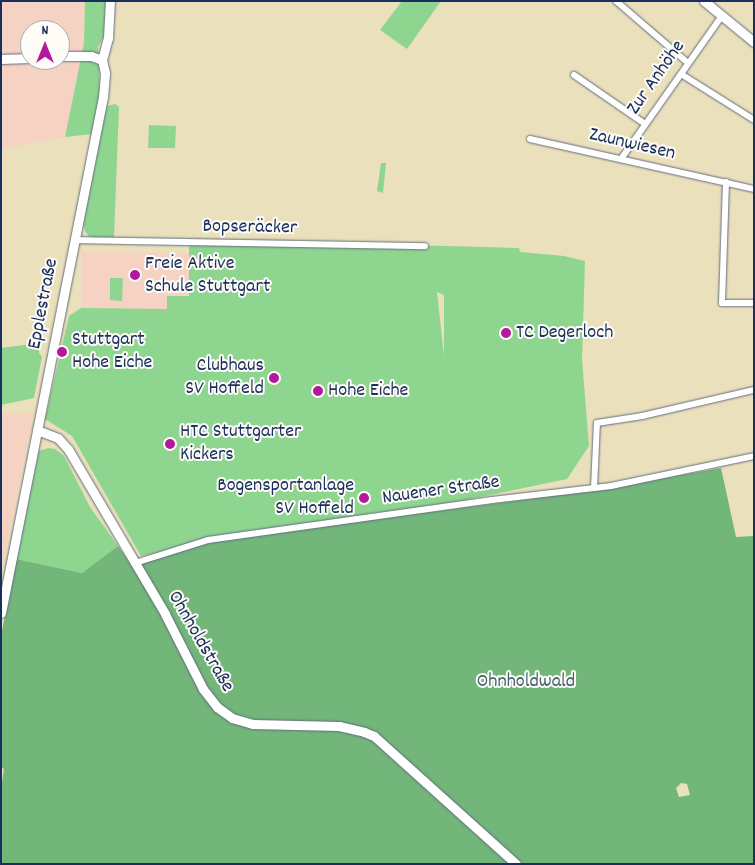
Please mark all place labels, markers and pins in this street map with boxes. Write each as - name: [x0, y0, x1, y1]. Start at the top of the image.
- place label: Freie Aktive Schule Stuttgart: [145, 252, 270, 299]
- marker: Freie Aktive Schule Stuttgart: [129, 269, 141, 281]
- place label: TC Degerloch: [516, 321, 613, 345]
- marker: TC Degerloch: [500, 327, 512, 339]
- place label: Stuttgart Hohe Eiche: [72, 329, 152, 376]
- marker: Stuttgart Hohe Eiche: [56, 346, 68, 358]
- place label: Clubhaus SV Hoffeld: [185, 354, 264, 401]
- marker: Clubhaus SV Hoffeld: [268, 372, 280, 384]
- place label: Hohe Eiche: [328, 379, 408, 403]
- marker: Hohe Eiche: [312, 385, 324, 397]
- place label: HTC Stuttgarter Kickers: [180, 420, 301, 467]
- marker: HTC Stuttgarter Kickers: [164, 438, 176, 450]
- place label: Bogensportanlage SV Hoffeld: [217, 474, 354, 521]
- marker: Bogensportanlage SV Hoffeld: [358, 492, 370, 504]

